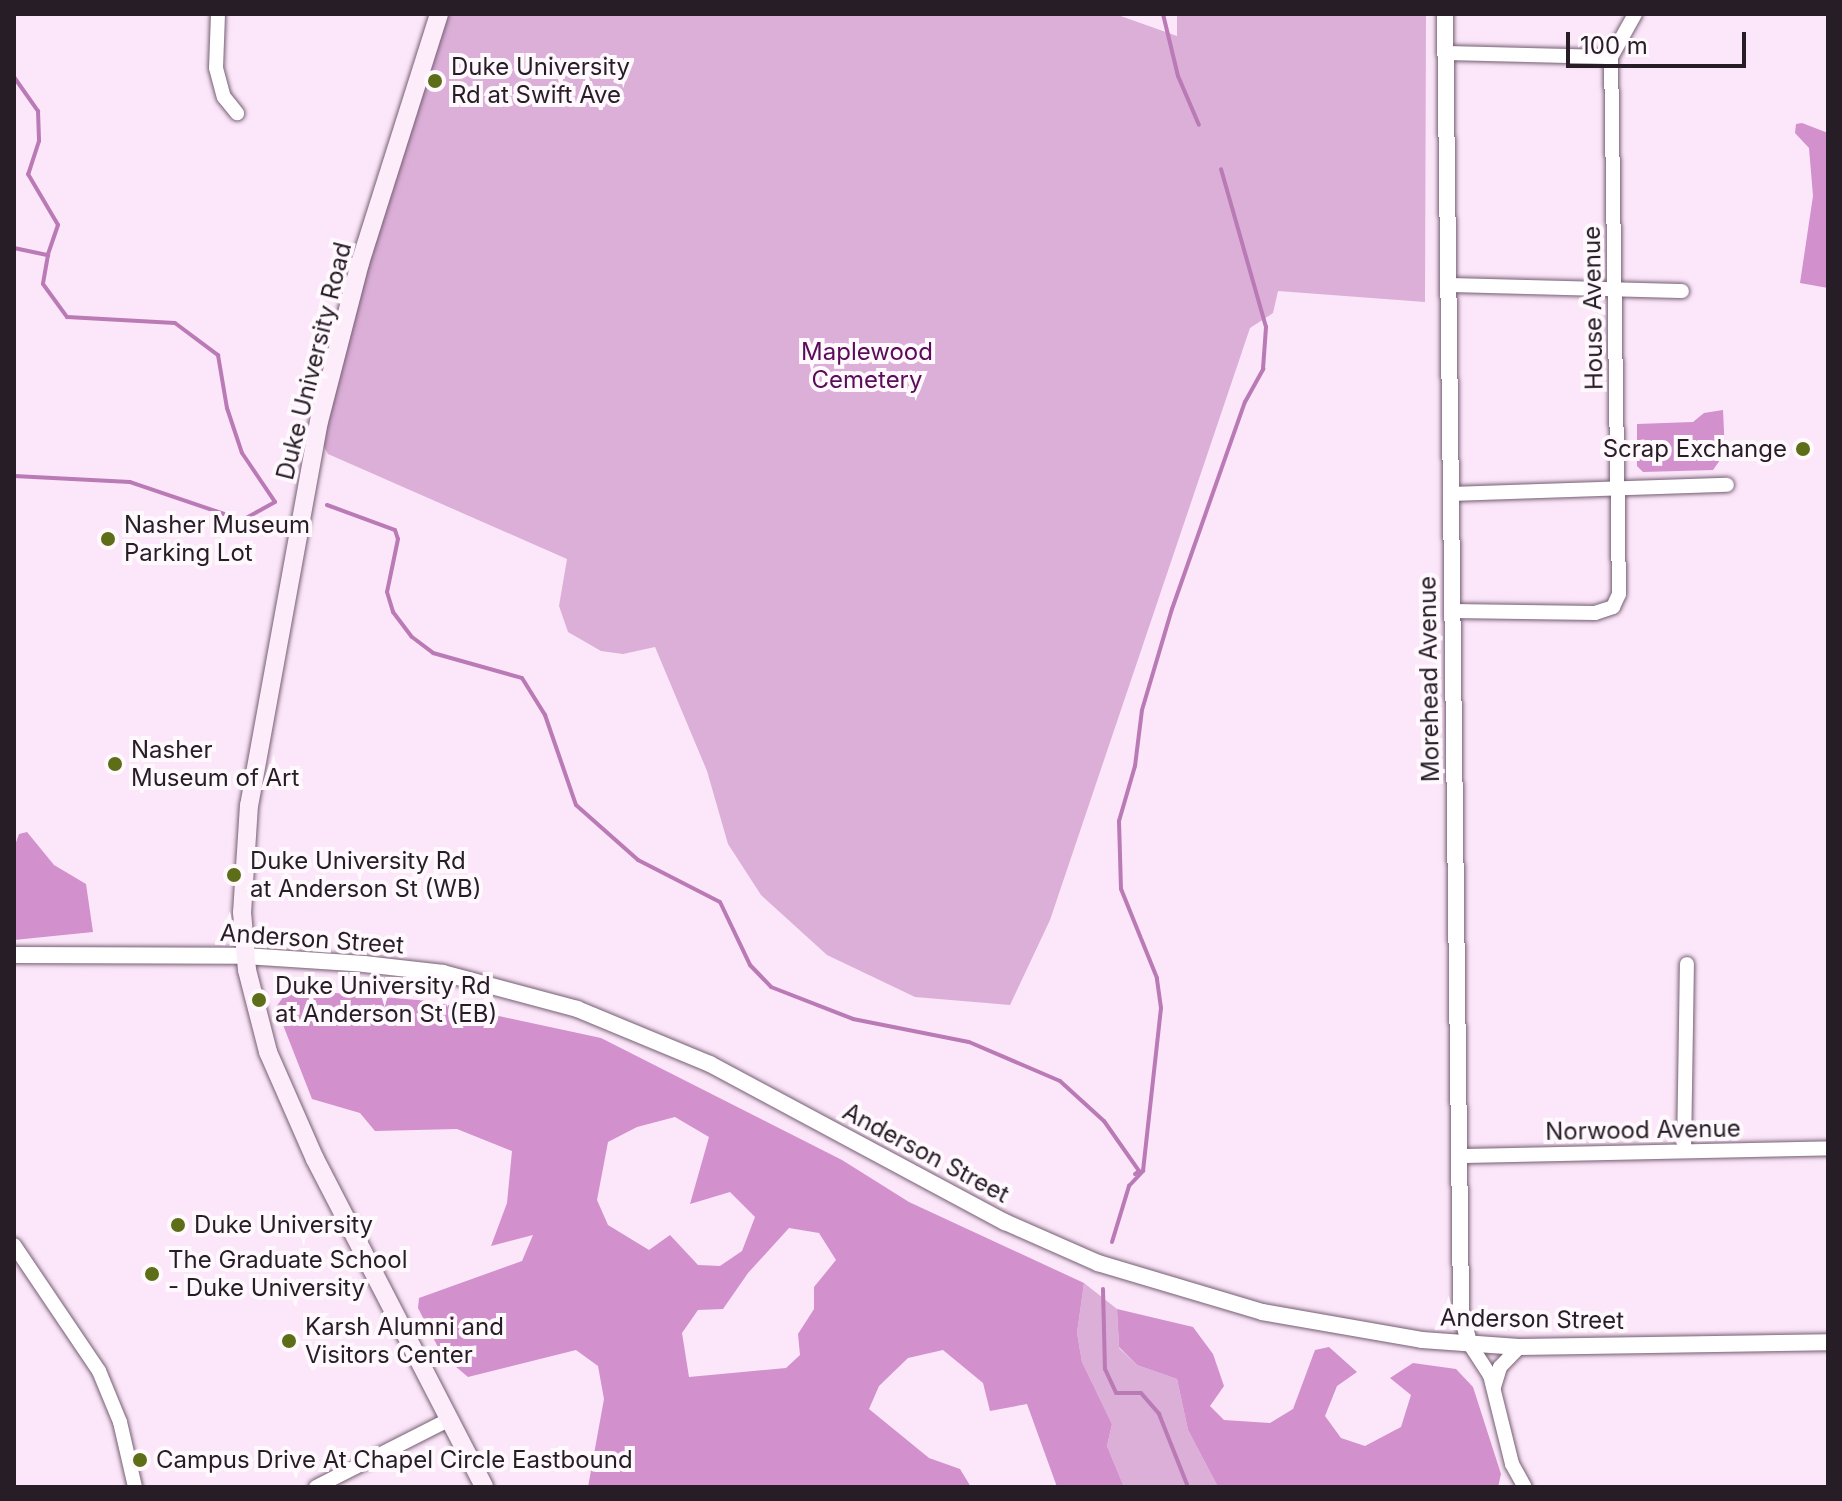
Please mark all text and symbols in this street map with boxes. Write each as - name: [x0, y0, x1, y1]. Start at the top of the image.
- scale bar: [1570, 16, 1750, 66]
- text: 100 m: [1580, 31, 1648, 60]
- place label: Duke University Rd at Swift Ave: [451, 53, 630, 109]
- marker: Duke University Rd at Swift Ave: [426, 72, 444, 90]
- street label: House Avenue: [1577, 226, 1609, 390]
- street label: Duke University Road: [271, 239, 357, 483]
- park label: Maplewood Cemetery: [801, 338, 933, 394]
- place label: Scrap Exchange: [1603, 435, 1787, 463]
- marker: Scrap Exchange: [1794, 440, 1812, 458]
- place label: Nasher Museum Parking Lot: [124, 511, 310, 567]
- marker: Nasher Museum Parking Lot: [99, 530, 117, 548]
- street label: Morehead Avenue: [1413, 576, 1445, 782]
- place label: Nasher Museum of Art: [131, 736, 299, 792]
- marker: Nasher Museum of Art: [106, 755, 124, 773]
- place label: Duke University Rd at Anderson St (WB): [250, 847, 481, 903]
- marker: Duke University Rd at Anderson St (WB): [225, 866, 243, 884]
- street label: Anderson Street: [219, 918, 405, 960]
- place label: Duke University Rd at Anderson St (EB): [275, 972, 497, 1028]
- marker: Duke University Rd at Anderson St (EB): [250, 991, 268, 1009]
- street label: Anderson Street: [838, 1097, 1014, 1209]
- street label: Norwood Avenue: [1545, 1114, 1741, 1146]
- place label: Duke University: [194, 1211, 373, 1239]
- marker: Duke University: [169, 1216, 187, 1234]
- place label: The Graduate School - Duke University: [168, 1246, 407, 1302]
- marker: The Graduate School - Duke University: [143, 1265, 161, 1283]
- street label: Anderson Street: [1440, 1303, 1624, 1335]
- place label: Karsh Alumni and Visitors Center: [305, 1313, 504, 1369]
- marker: Karsh Alumni and Visitors Center: [280, 1332, 298, 1350]
- place label: Campus Drive At Chapel Circle Eastbound: [156, 1446, 633, 1474]
- marker: Campus Drive At Chapel Circle Eastbound: [131, 1451, 149, 1469]

